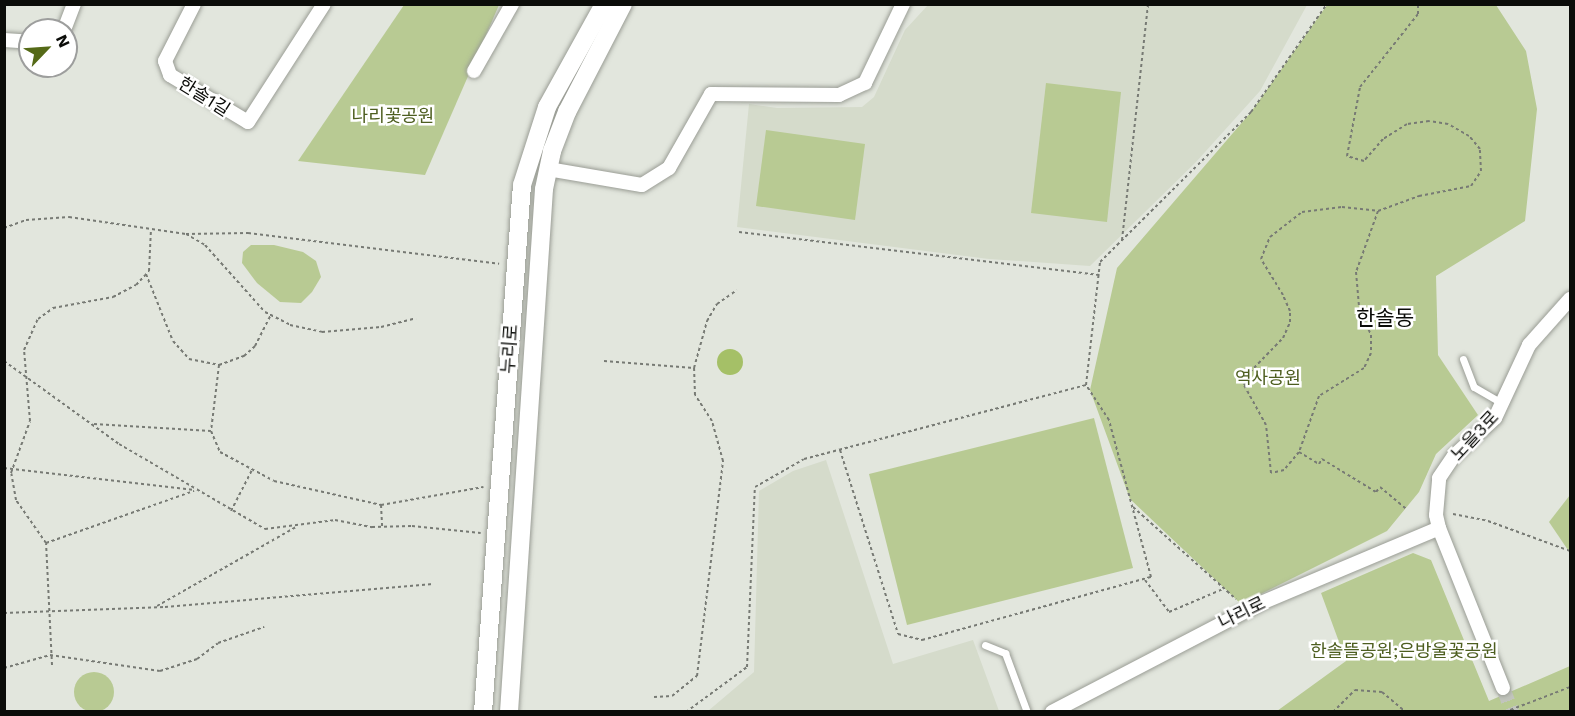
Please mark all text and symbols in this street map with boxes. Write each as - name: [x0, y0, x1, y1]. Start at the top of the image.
- north arrow: [18, 18, 78, 78]
- text: N: [52, 32, 74, 50]
- street label: 한솔1길: [174, 73, 234, 121]
- park label: 나리꽃공원: [352, 105, 434, 127]
- district label: 한솔동: [1356, 305, 1414, 331]
- street label: 누리로: [497, 323, 523, 375]
- park label: 역사공원: [1235, 367, 1301, 389]
- street label: 노을3로: [1447, 407, 1503, 465]
- street label: 나리로: [1215, 592, 1269, 634]
- park label: 한솔뜰공원;은방울꽃공원: [1310, 640, 1498, 662]

